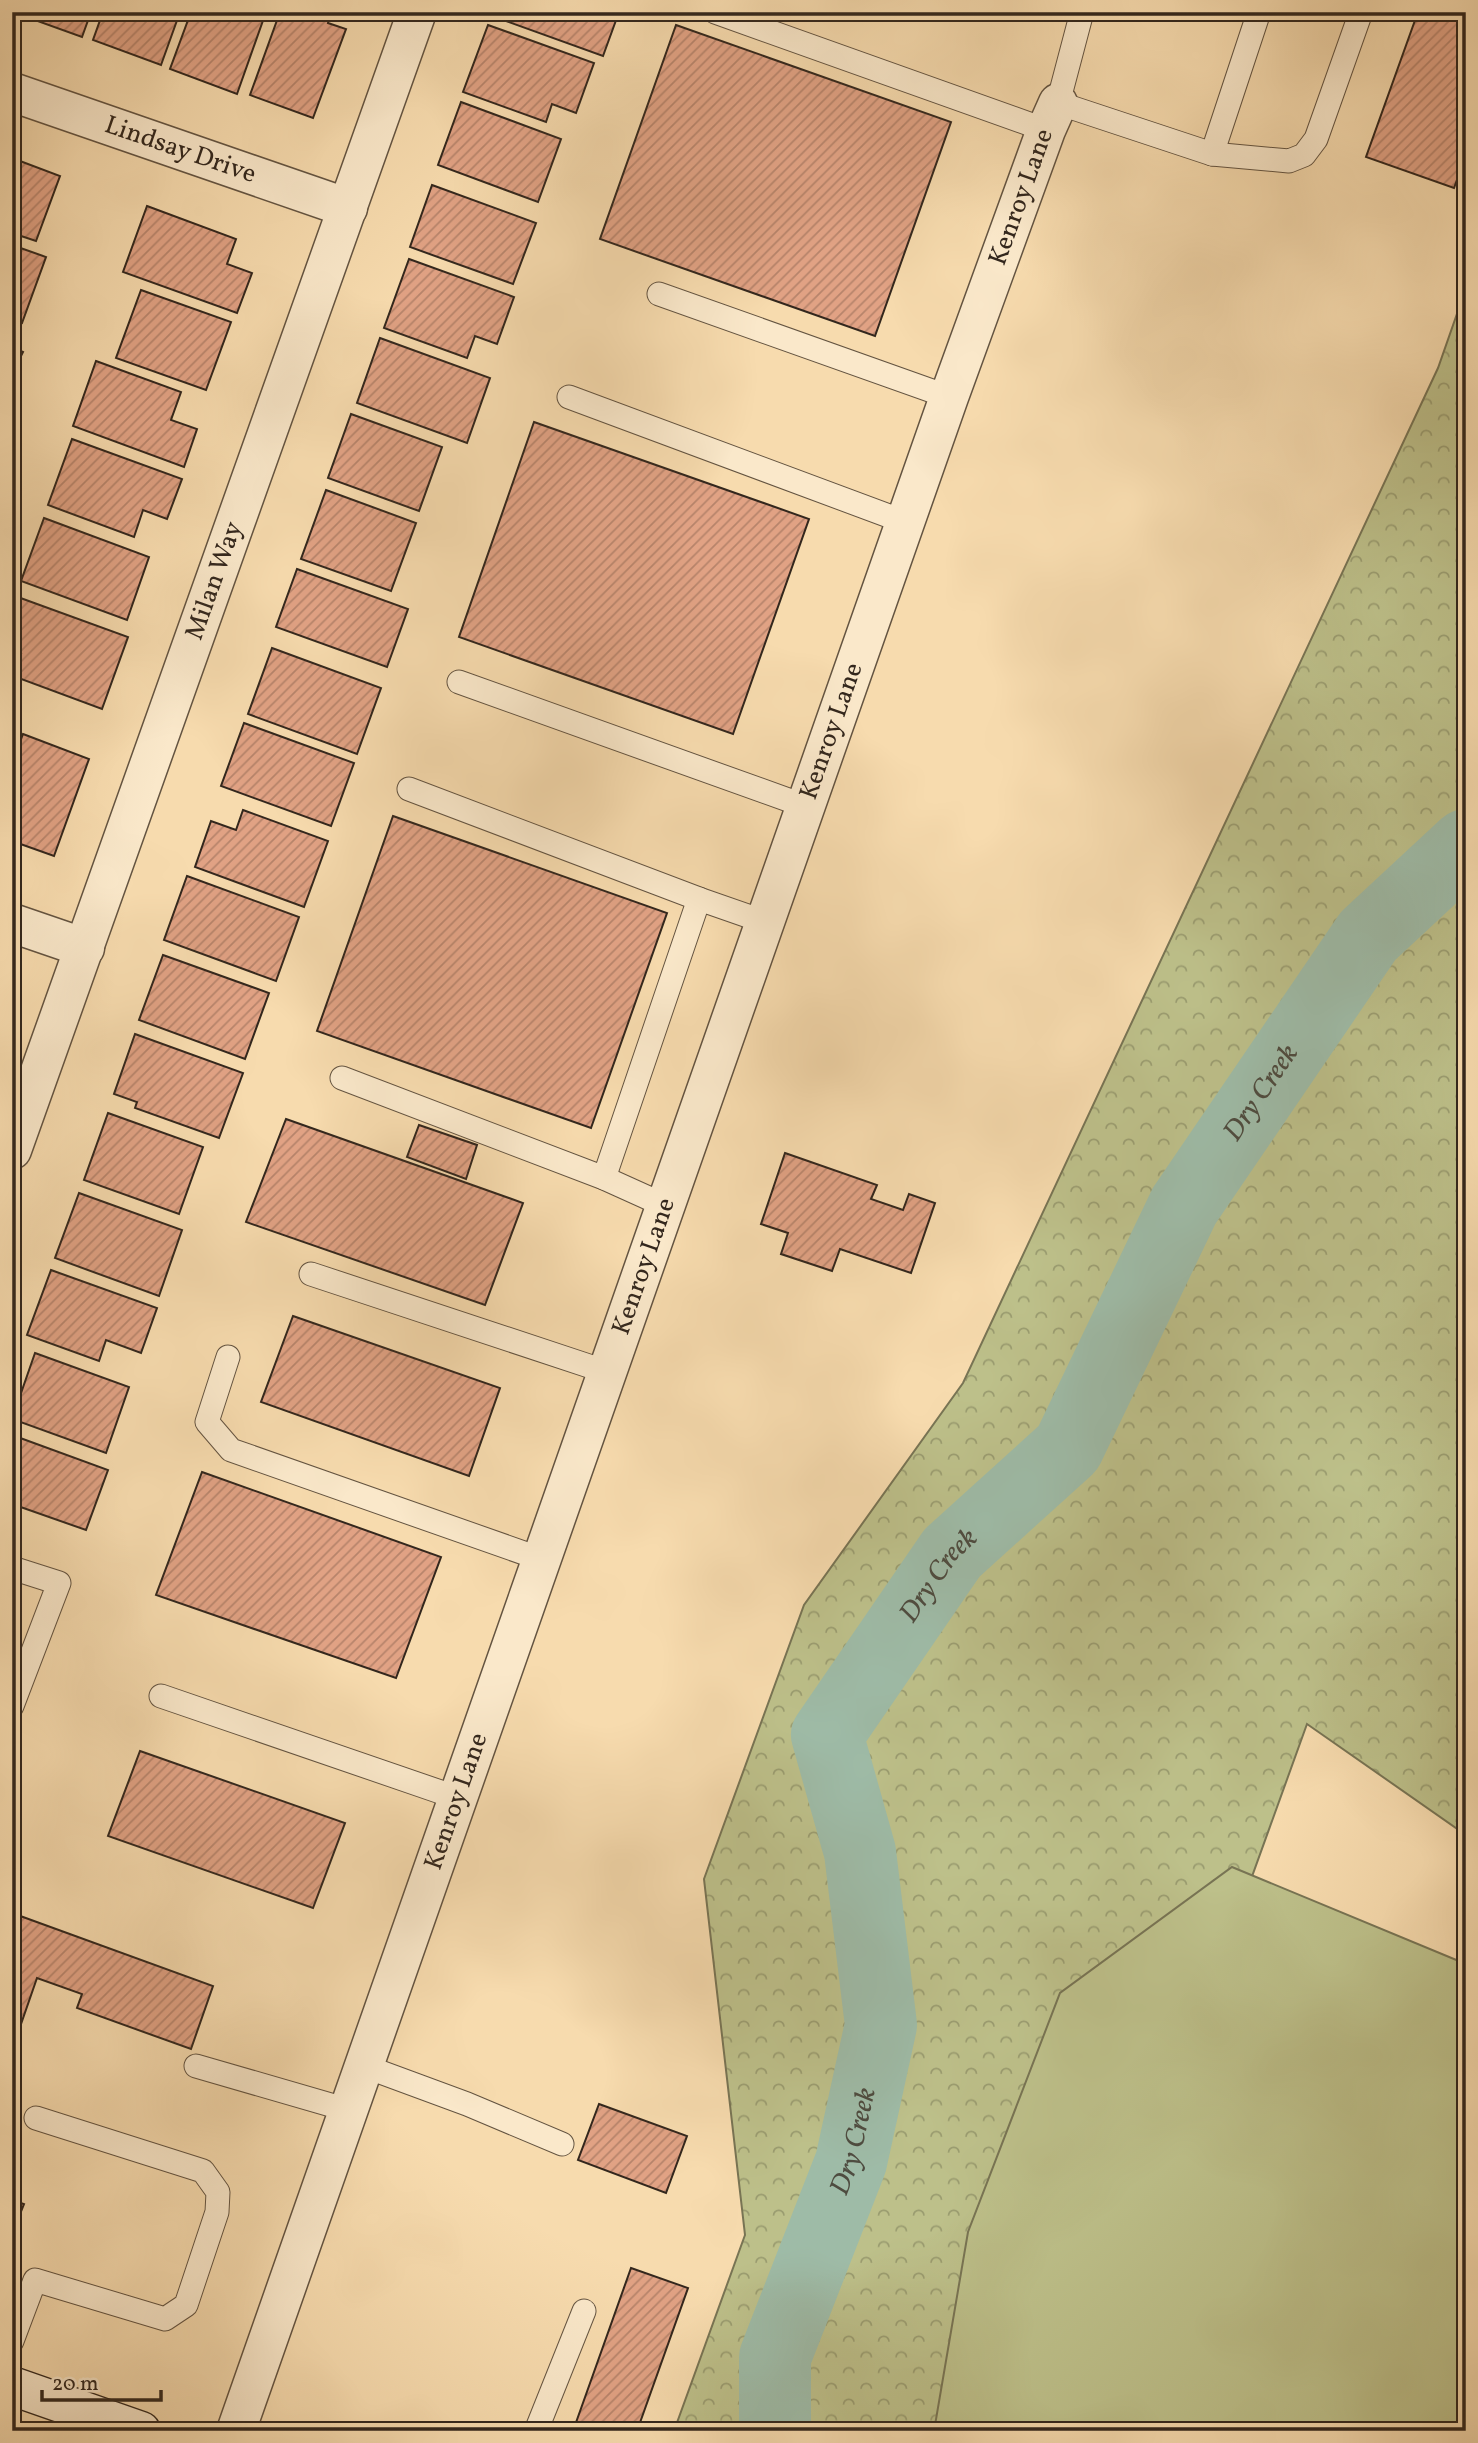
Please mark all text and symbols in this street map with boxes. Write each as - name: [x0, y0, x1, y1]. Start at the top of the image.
- street label: Lindsay Drive: [100, 107, 261, 193]
- street label: Kenroy Lane: [980, 124, 1063, 270]
- street label: Milan Way: [177, 517, 252, 645]
- street label: Kenroy Lane: [791, 658, 872, 805]
- water label: Dry Creek: [1214, 1036, 1308, 1149]
- street label: Kenroy Lane: [604, 1193, 685, 1340]
- water label: Dry Creek: [890, 1519, 986, 1631]
- street label: Kenroy Lane: [416, 1728, 497, 1875]
- water label: Dry Creek: [820, 2084, 886, 2201]
- scale bar: [42, 2359, 161, 2403]
- text: 20 m: [52, 2370, 98, 2399]

